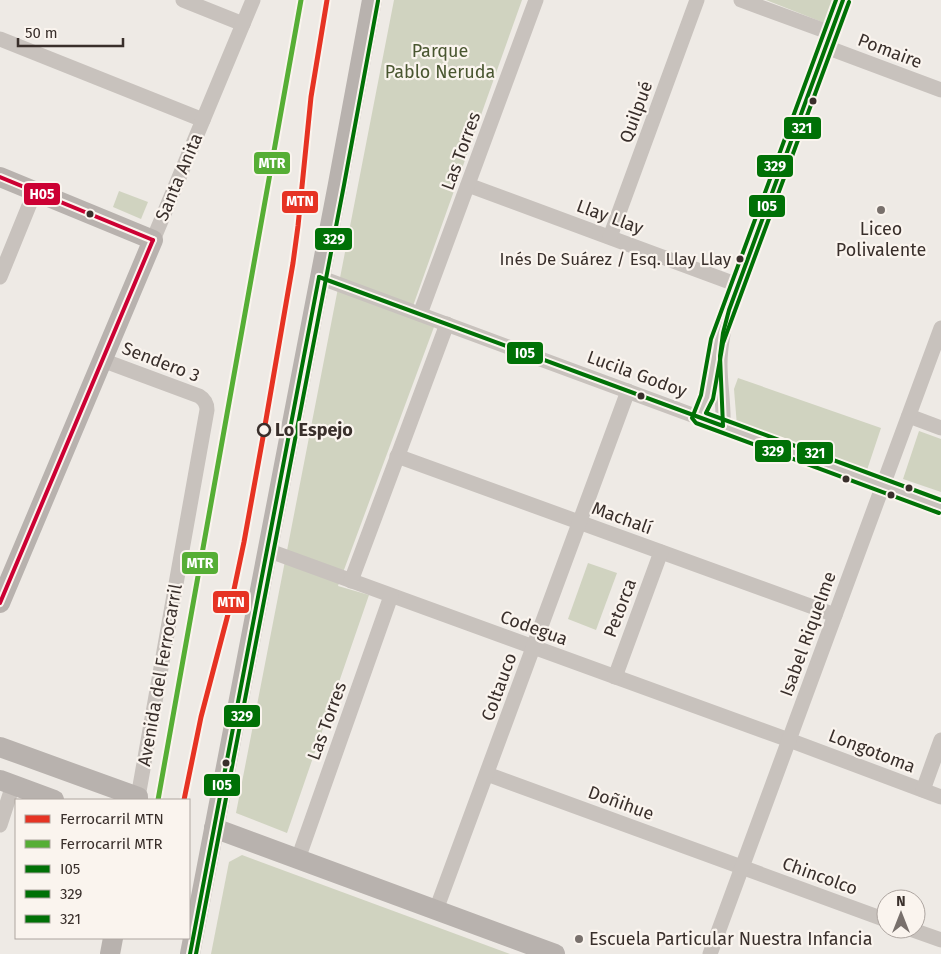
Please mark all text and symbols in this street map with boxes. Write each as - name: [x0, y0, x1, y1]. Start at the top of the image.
- scale bar: [18, 15, 122, 47]
- text: 50 m: [25, 24, 58, 42]
- street label: Pomaire: [855, 29, 925, 73]
- park label: Parque Pablo Neruda: [385, 40, 495, 83]
- street label: Quilpué: [615, 78, 657, 146]
- unlabelled marker: [808, 96, 818, 106]
- street label: Las Torres: [437, 109, 485, 193]
- line badge: 321: [783, 116, 822, 140]
- text: 321: [791, 120, 812, 137]
- street label: Santa Anita: [151, 130, 207, 224]
- line badge: MTR: [253, 151, 291, 175]
- line badge: 329: [756, 154, 794, 178]
- text: MTR: [259, 155, 286, 172]
- text: 329: [763, 158, 786, 175]
- line badge: H05: [23, 182, 61, 206]
- text: H05: [29, 186, 55, 203]
- line badge: MTN: [281, 190, 319, 214]
- text: MTN: [286, 193, 314, 210]
- line badge: I05: [748, 194, 786, 218]
- street label: Llay Llay: [574, 195, 646, 239]
- text: I05: [757, 198, 777, 215]
- marker: Liceo Polivalente: [875, 204, 887, 216]
- unlabelled marker: [85, 209, 95, 219]
- place label: Liceo Polivalente: [836, 218, 926, 261]
- line badge: 329: [314, 227, 353, 251]
- text: 329: [322, 231, 345, 248]
- place label: Inés De Suárez / Esq. Llay Llay: [499, 249, 732, 270]
- marker: Inés De Suárez / Esq. Llay Llay: [735, 254, 745, 264]
- street label: Sendero 3: [119, 337, 203, 387]
- line badge: I05: [506, 341, 544, 365]
- text: I05: [515, 345, 535, 362]
- street label: Lucila Godoy: [584, 346, 690, 402]
- unlabelled marker: [636, 391, 646, 401]
- place label: Lo Espejo: [275, 419, 353, 441]
- marker: Lo Espejo: [257, 423, 271, 437]
- line badge: 329: [754, 439, 792, 463]
- line badge: 321: [796, 441, 834, 465]
- text: 329: [761, 443, 784, 460]
- text: 321: [804, 445, 825, 462]
- unlabelled marker: [841, 474, 851, 484]
- unlabelled marker: [904, 483, 914, 493]
- unlabelled marker: [886, 490, 896, 500]
- street label: Machalí: [589, 497, 655, 539]
- line badge: MTR: [181, 551, 219, 575]
- text: MTR: [187, 555, 214, 572]
- street label: Isabel Riquelme: [775, 568, 841, 700]
- street label: Petorca: [599, 576, 641, 640]
- street label: Avenida del Ferrocarril: [133, 582, 187, 768]
- line badge: MTN: [212, 590, 250, 614]
- text: MTN: [217, 594, 245, 611]
- street label: Codegua: [497, 606, 571, 650]
- street label: Coltauco: [477, 650, 521, 724]
- street label: Las Torres: [303, 679, 351, 763]
- line badge: 329: [223, 704, 261, 728]
- text: 329: [230, 708, 253, 725]
- street label: Longotoma: [826, 724, 918, 778]
- unlabelled marker: [221, 758, 231, 768]
- line badge: I05: [203, 773, 241, 797]
- text: I05: [212, 777, 232, 794]
- street label: Doñihue: [585, 781, 657, 825]
- legend: [15, 799, 190, 939]
- text: Ferrocarril MTN: [60, 810, 164, 828]
- text: Ferrocarril MTR: [60, 835, 163, 853]
- street label: Chincolco: [779, 852, 861, 900]
- text: I05: [60, 860, 80, 878]
- text: 329: [60, 885, 83, 903]
- north arrow: [876, 889, 926, 939]
- text: N: [896, 893, 906, 910]
- text: 321: [60, 910, 81, 928]
- place label: Escuela Particular Nuestra Infancia: [589, 928, 872, 950]
- marker: Escuela Particular Nuestra Infancia: [573, 933, 585, 945]

